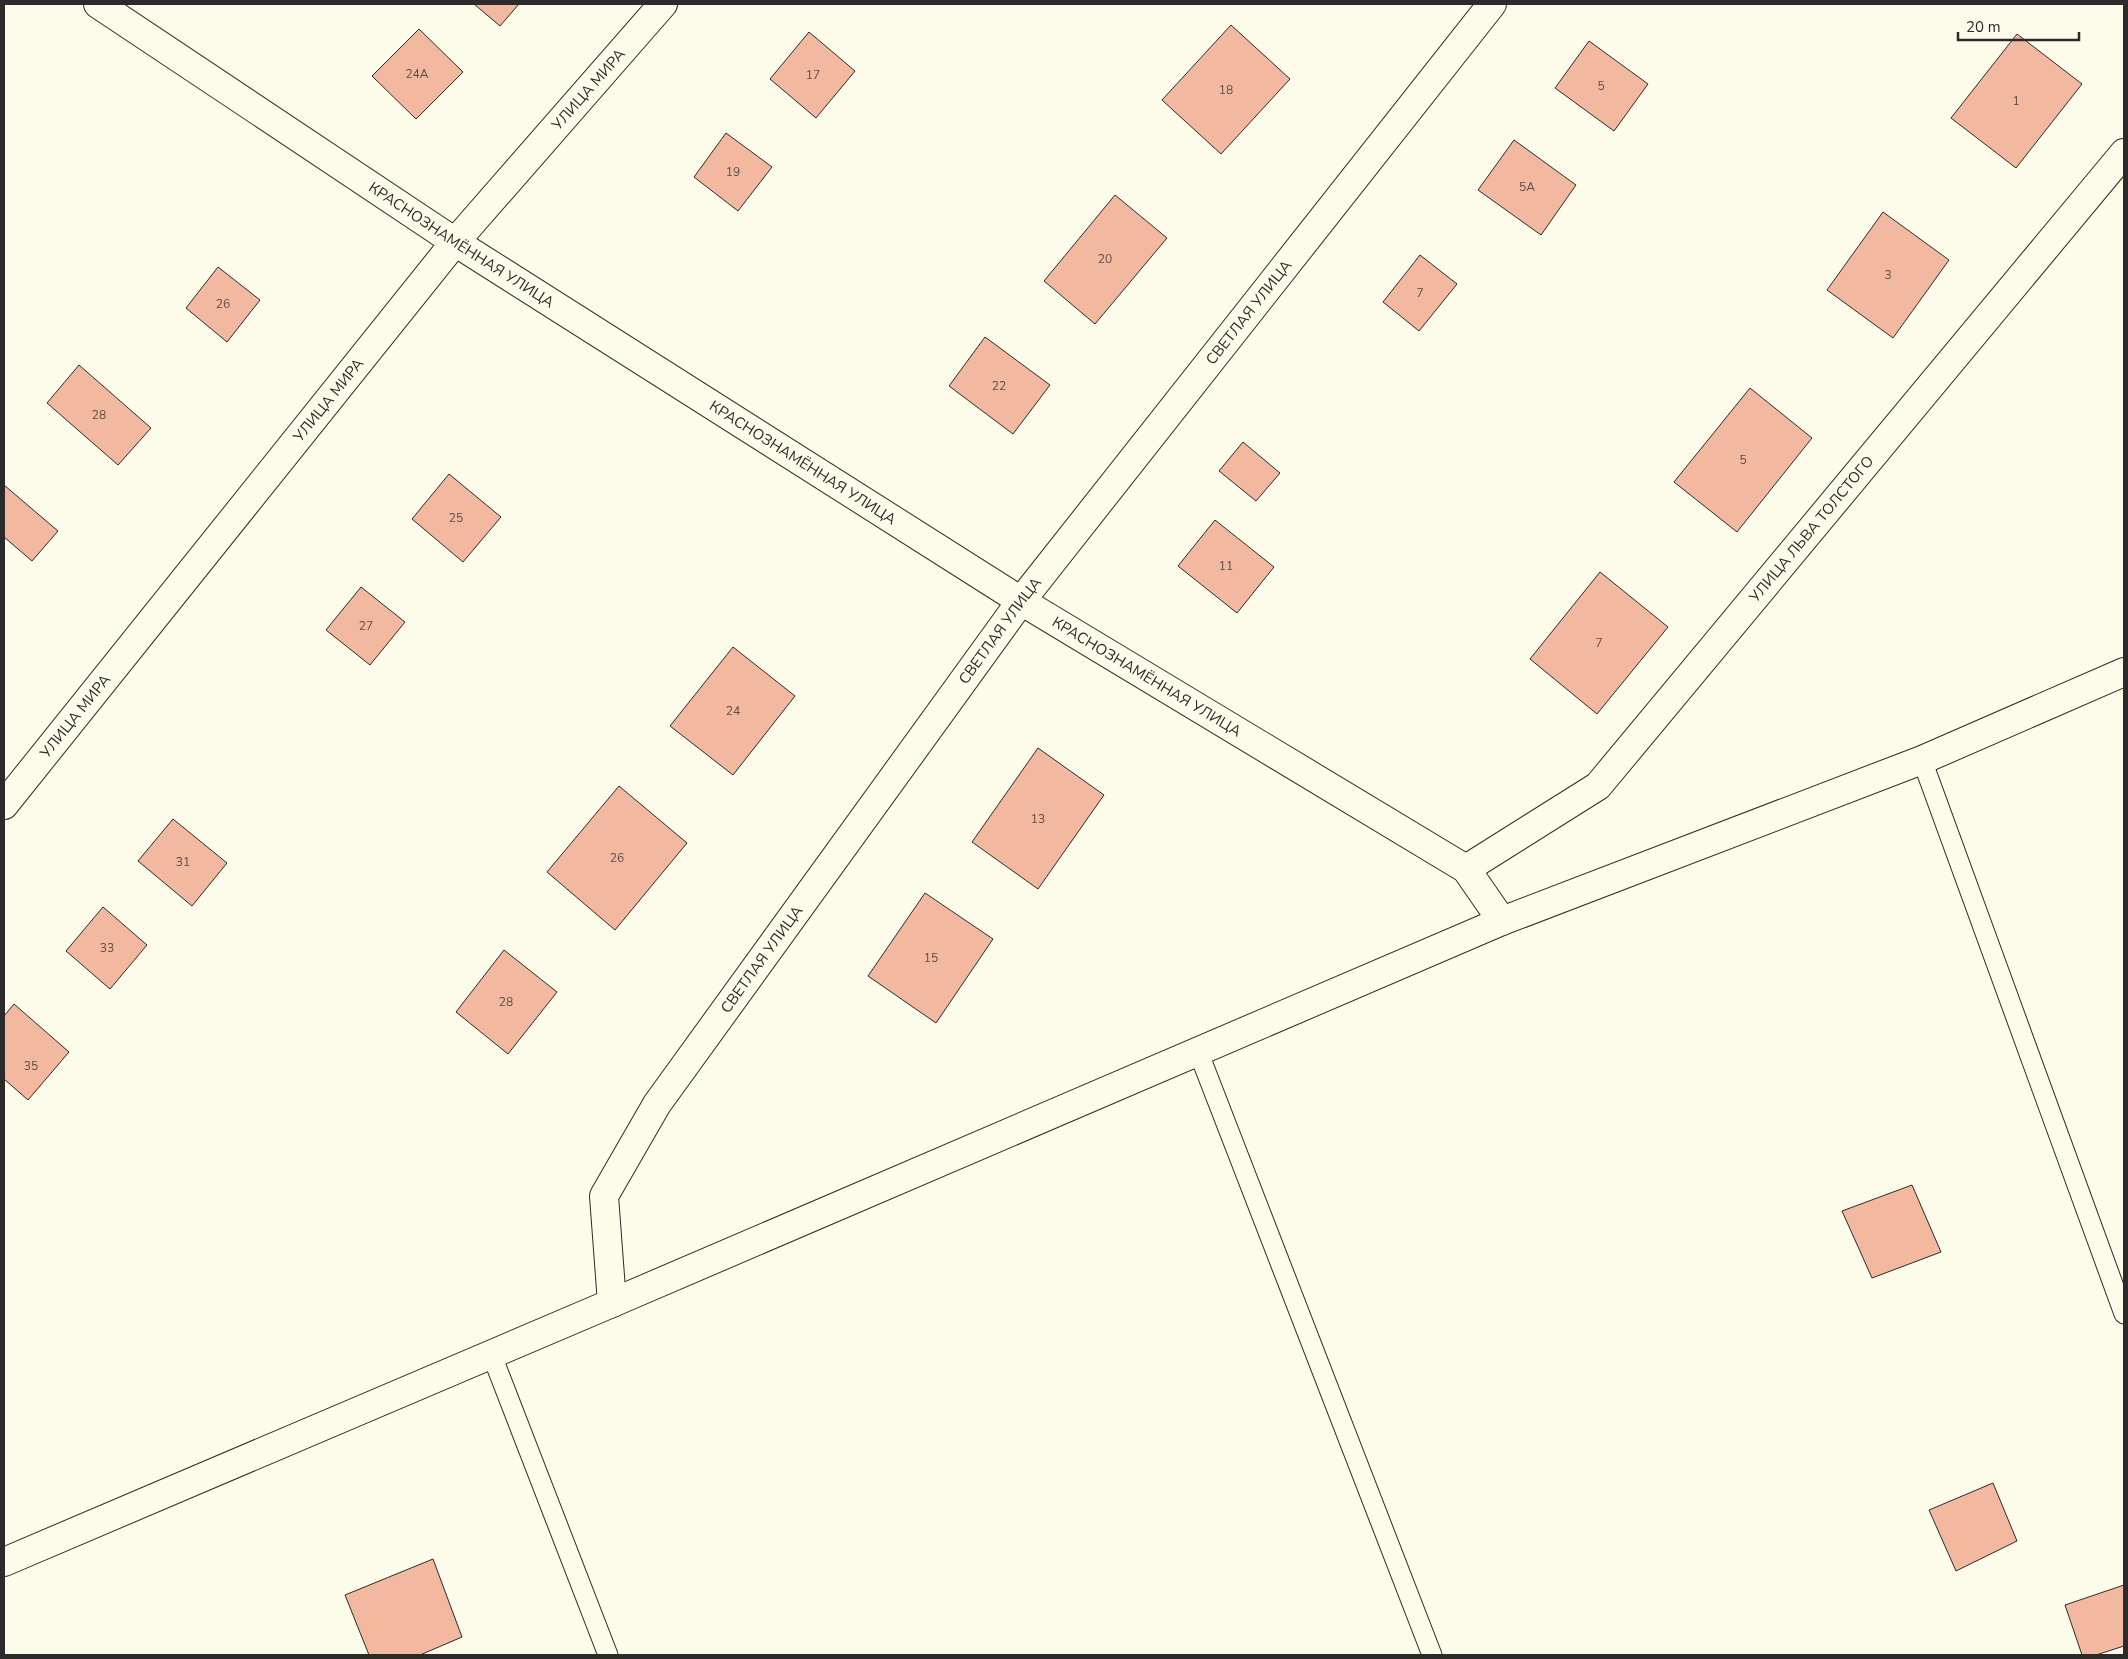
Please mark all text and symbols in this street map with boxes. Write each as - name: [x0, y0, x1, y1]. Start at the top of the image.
- scale bar: [1958, 10, 2079, 42]
- text: 20 m: [1966, 17, 2001, 37]
- street label: УЛИЦА МИРА: [547, 44, 629, 135]
- house number: 24А: [405, 66, 429, 82]
- house number: 17: [806, 67, 820, 83]
- house number: 5: [1597, 78, 1605, 94]
- house number: 18: [1219, 82, 1233, 98]
- house number: 1: [2012, 93, 2020, 109]
- house number: 19: [726, 164, 740, 180]
- street label: КРАСНОЗНАМЁННАЯ УЛИЦА: [365, 177, 558, 312]
- house number: 5А: [1519, 179, 1535, 195]
- house number: 20: [1098, 251, 1112, 267]
- street label: СВЕТЛАЯ УЛИЦА: [1201, 256, 1296, 369]
- house number: 3: [1884, 267, 1892, 283]
- house number: 7: [1416, 285, 1424, 301]
- house number: 26: [216, 296, 230, 312]
- street label: УЛИЦА МИРА: [288, 354, 368, 447]
- house number: 22: [992, 378, 1006, 394]
- street label: КРАСНОЗНАМЁННАЯ УЛИЦА: [706, 396, 900, 529]
- house number: 28: [92, 407, 106, 423]
- house number: 5: [1739, 452, 1747, 468]
- street label: УЛИЦА ЛЬВА ТОЛСТОГО: [1744, 452, 1878, 607]
- house number: 25: [449, 510, 463, 526]
- house number: 11: [1219, 558, 1233, 574]
- street label: СВЕТЛАЯ УЛИЦА: [954, 573, 1046, 688]
- street label: КРАСНОЗНАМЁННАЯ УЛИЦА: [1048, 612, 1245, 741]
- house number: 27: [359, 618, 373, 634]
- house number: 7: [1595, 635, 1603, 651]
- street label: УЛИЦА МИРА: [35, 670, 115, 763]
- house number: 24: [726, 703, 740, 719]
- house number: 13: [1031, 811, 1045, 827]
- house number: 26: [610, 850, 624, 866]
- house number: 31: [176, 854, 190, 870]
- street label: СВЕТЛАЯ УЛИЦА: [716, 902, 807, 1017]
- house number: 33: [100, 940, 114, 956]
- house number: 15: [924, 950, 938, 966]
- house number: 28: [499, 994, 513, 1010]
- house number: 35: [24, 1058, 38, 1074]

